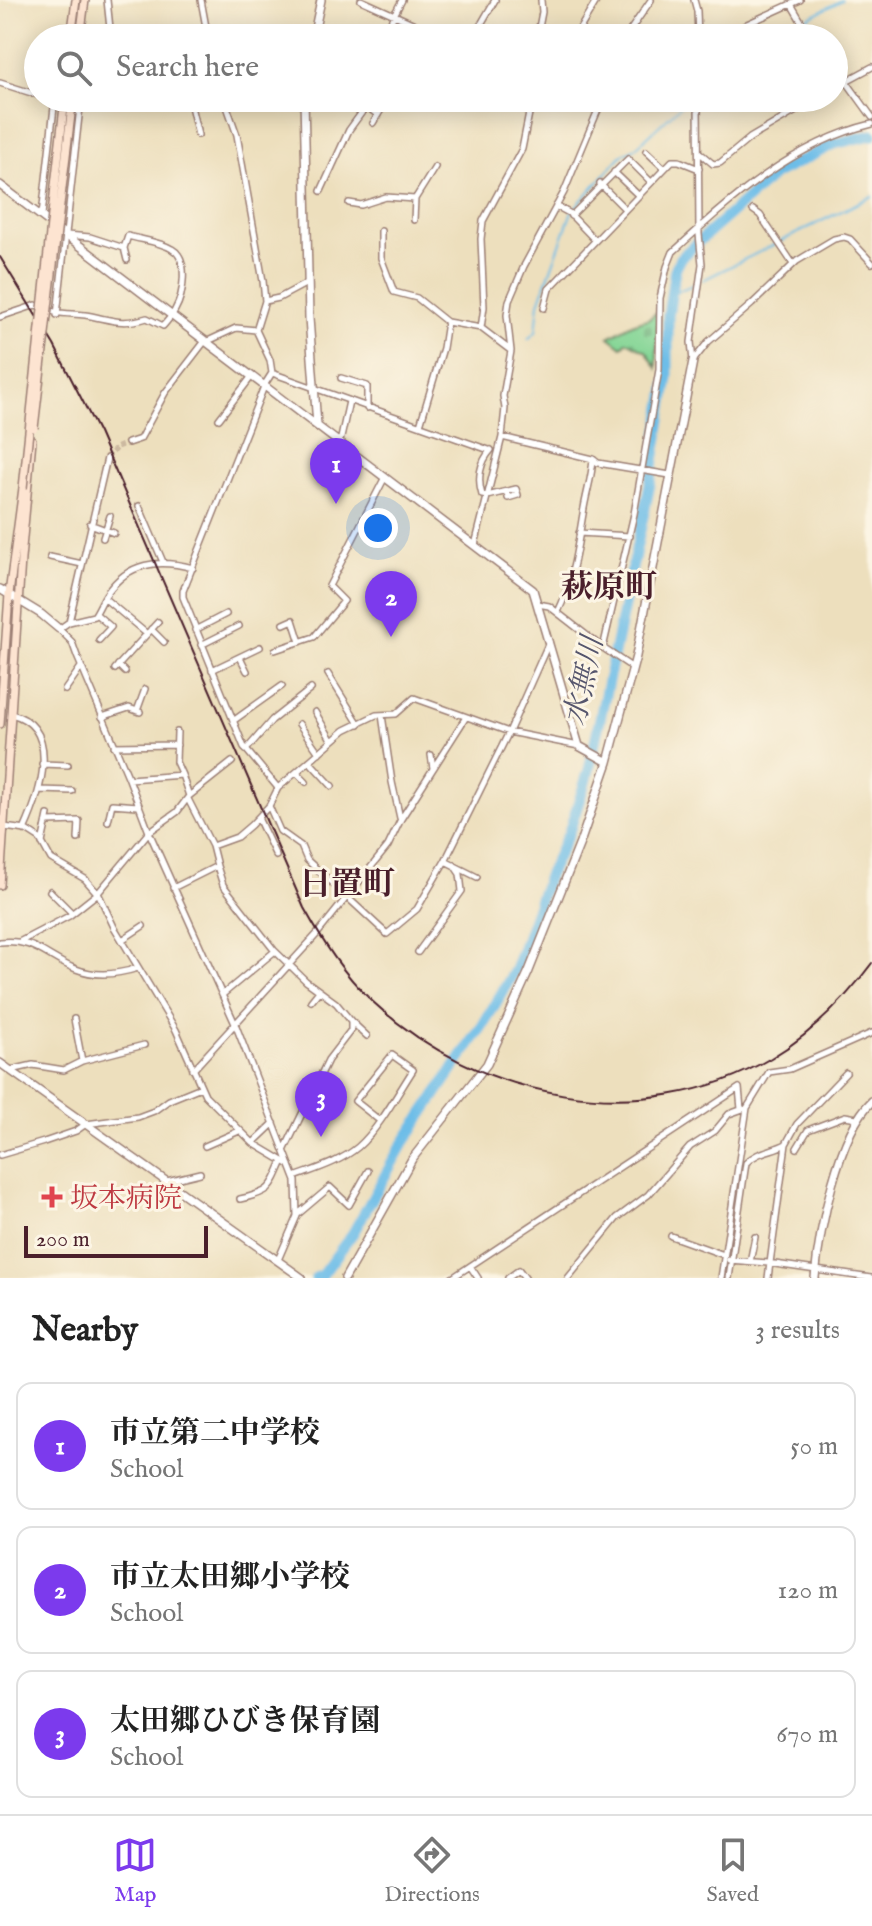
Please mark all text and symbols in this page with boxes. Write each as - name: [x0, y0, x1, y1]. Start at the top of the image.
- search box: [24, 24, 848, 112]
- icon: search: [52, 46, 96, 90]
- text: Search here: [116, 49, 259, 87]
- pin: 1: [310, 438, 362, 504]
- your location: [358, 508, 398, 548]
- district label: 萩原町: [561, 568, 657, 609]
- pin: 2: [365, 571, 417, 637]
- water label: 水無川: [557, 631, 614, 729]
- district label: 日置町: [299, 865, 395, 906]
- pin: 3: [295, 1071, 347, 1137]
- place label: 坂本病院: [70, 1182, 182, 1217]
- marker: 坂本病院: [41, 1186, 63, 1208]
- scale bar: [24, 1222, 208, 1258]
- text: 200 m: [36, 1226, 90, 1254]
- text: Nearby: [32, 1309, 138, 1352]
- text: 3 results: [755, 1314, 840, 1347]
- text: 市立第二中学校: [110, 1415, 320, 1453]
- text: 1: [55, 1430, 65, 1463]
- text: 50 m: [790, 1430, 838, 1463]
- text: School: [110, 1453, 183, 1486]
- text: 市立太田郷小学校: [110, 1559, 350, 1597]
- text: 2: [54, 1574, 66, 1607]
- text: 120 m: [778, 1574, 838, 1607]
- text: School: [110, 1597, 183, 1630]
- text: 太田郷ひびき保育園: [110, 1703, 380, 1741]
- text: 3: [55, 1718, 65, 1751]
- text: 670 m: [776, 1718, 838, 1751]
- text: School: [110, 1741, 183, 1774]
- tab: Map: [113, 1833, 157, 1909]
- tab: Directions: [384, 1833, 480, 1909]
- tab: Saved: [707, 1833, 759, 1909]

